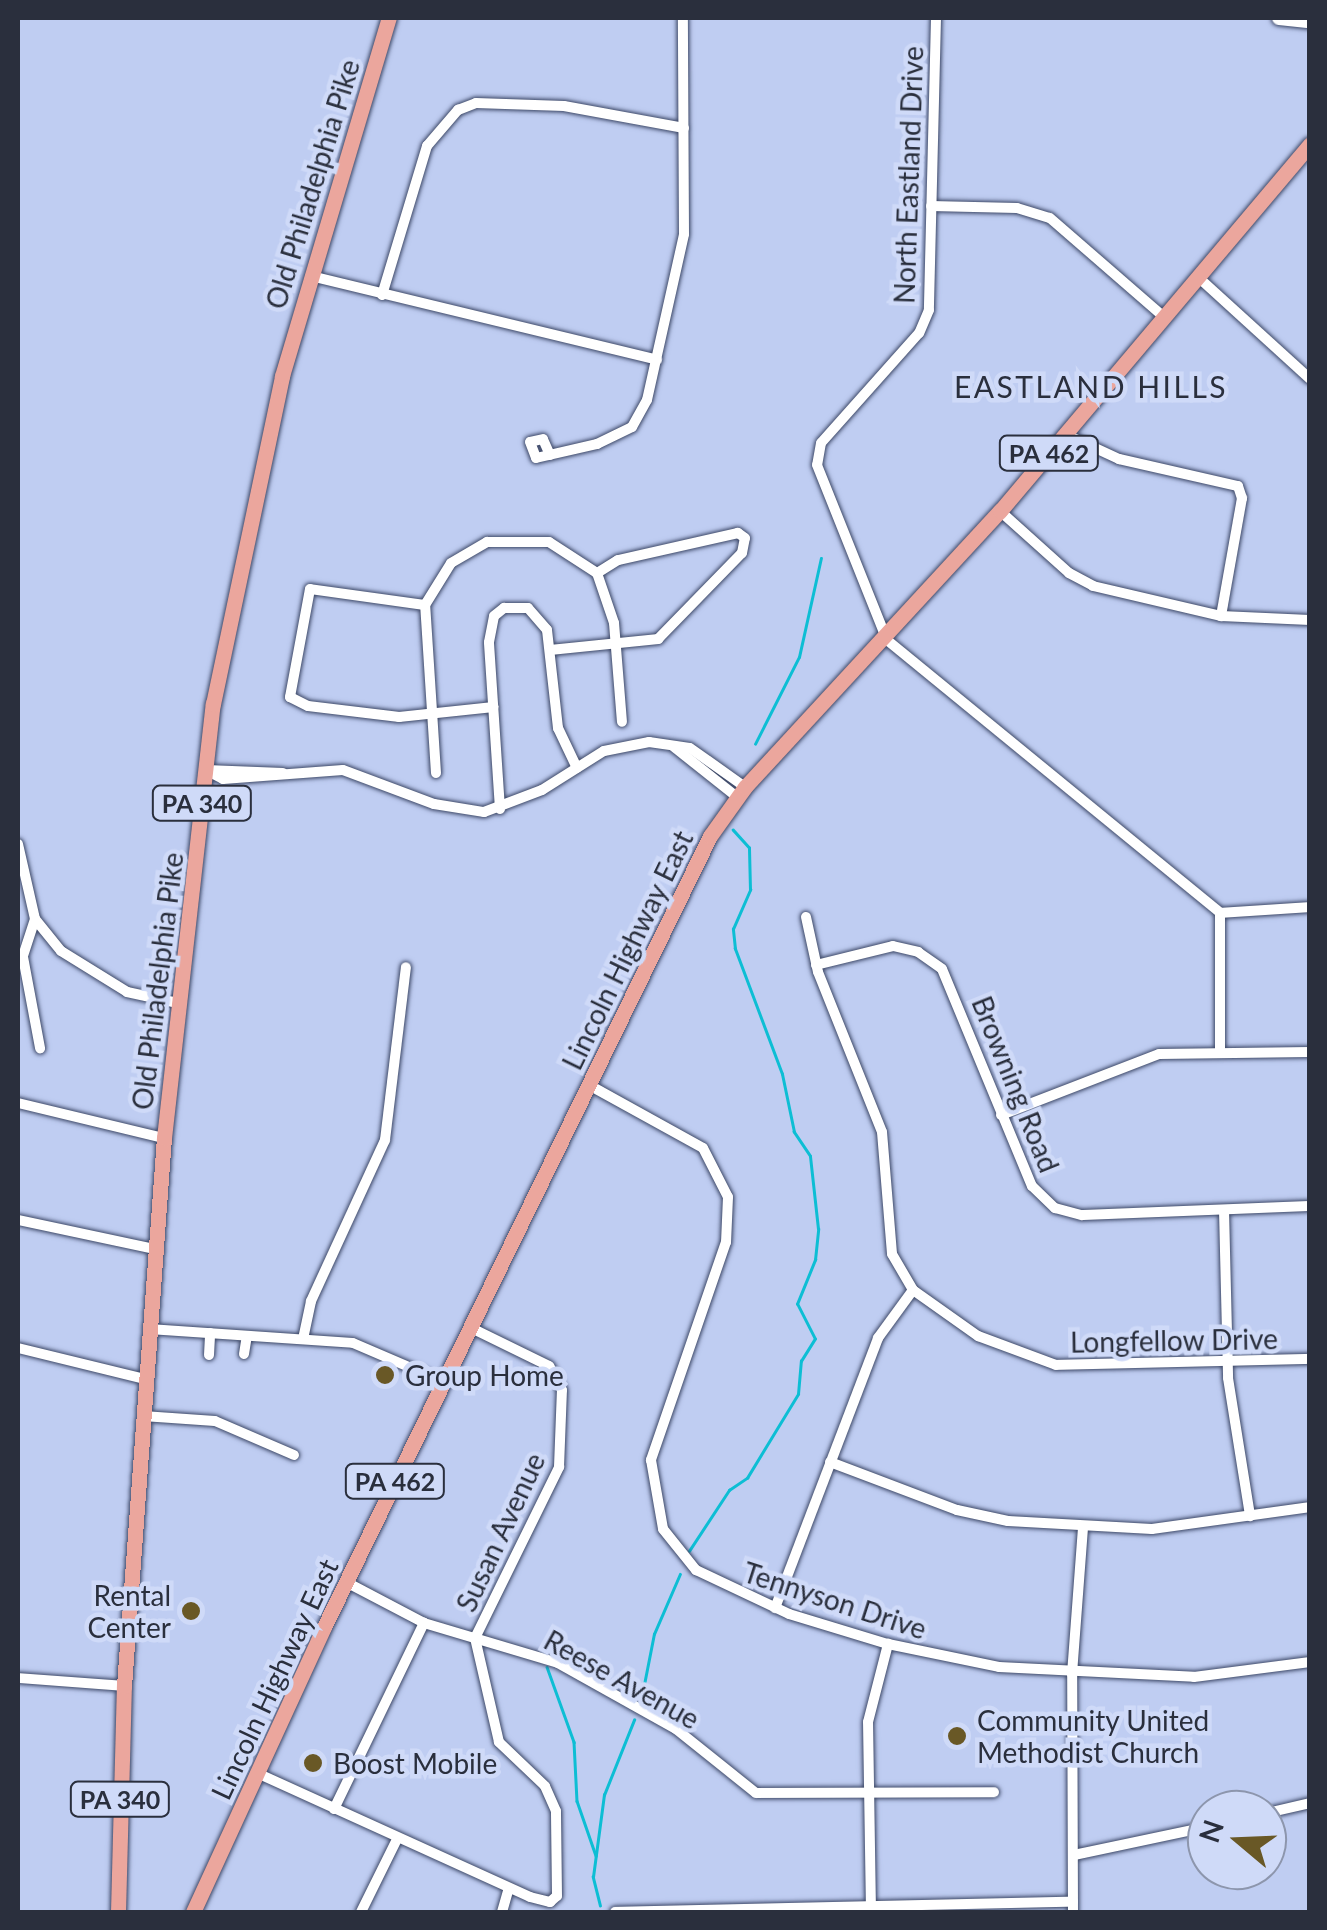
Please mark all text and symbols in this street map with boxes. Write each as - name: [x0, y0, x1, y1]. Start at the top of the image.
- street label: North Eastland Drive: [887, 46, 929, 304]
- street label: Old Philadelphia Pike: [258, 55, 366, 313]
- district label: EASTLAND HILLS: [954, 368, 1228, 404]
- road number: PA 462: [996, 433, 1102, 473]
- road number: PA 340: [150, 783, 254, 823]
- street label: Lincoln Highway East: [554, 825, 700, 1075]
- street label: Old Philadelphia Pike: [125, 850, 189, 1112]
- street label: Browning Road: [965, 991, 1067, 1177]
- street label: Longfellow Drive: [1070, 1321, 1278, 1359]
- place label: Group Home: [405, 1358, 564, 1392]
- marker: Group Home: [374, 1364, 396, 1386]
- street label: Susan Avenue: [448, 1447, 552, 1617]
- road number: PA 462: [342, 1461, 448, 1501]
- street label: Lincoln Highway East: [203, 1553, 345, 1805]
- street label: Tennyson Drive: [739, 1555, 931, 1645]
- place label: Rental Center: [87, 1578, 171, 1644]
- marker: Rental Center: [180, 1600, 202, 1622]
- street label: Reese Avenue: [538, 1622, 706, 1736]
- place label: Community United Methodist Church: [977, 1703, 1210, 1769]
- marker: Community United Methodist Church: [946, 1725, 968, 1747]
- place label: Boost Mobile: [333, 1746, 497, 1780]
- marker: Boost Mobile: [302, 1752, 324, 1774]
- road number: PA 340: [68, 1779, 172, 1819]
- north arrow: [1187, 1790, 1287, 1890]
- text: N: [1191, 1815, 1230, 1847]

